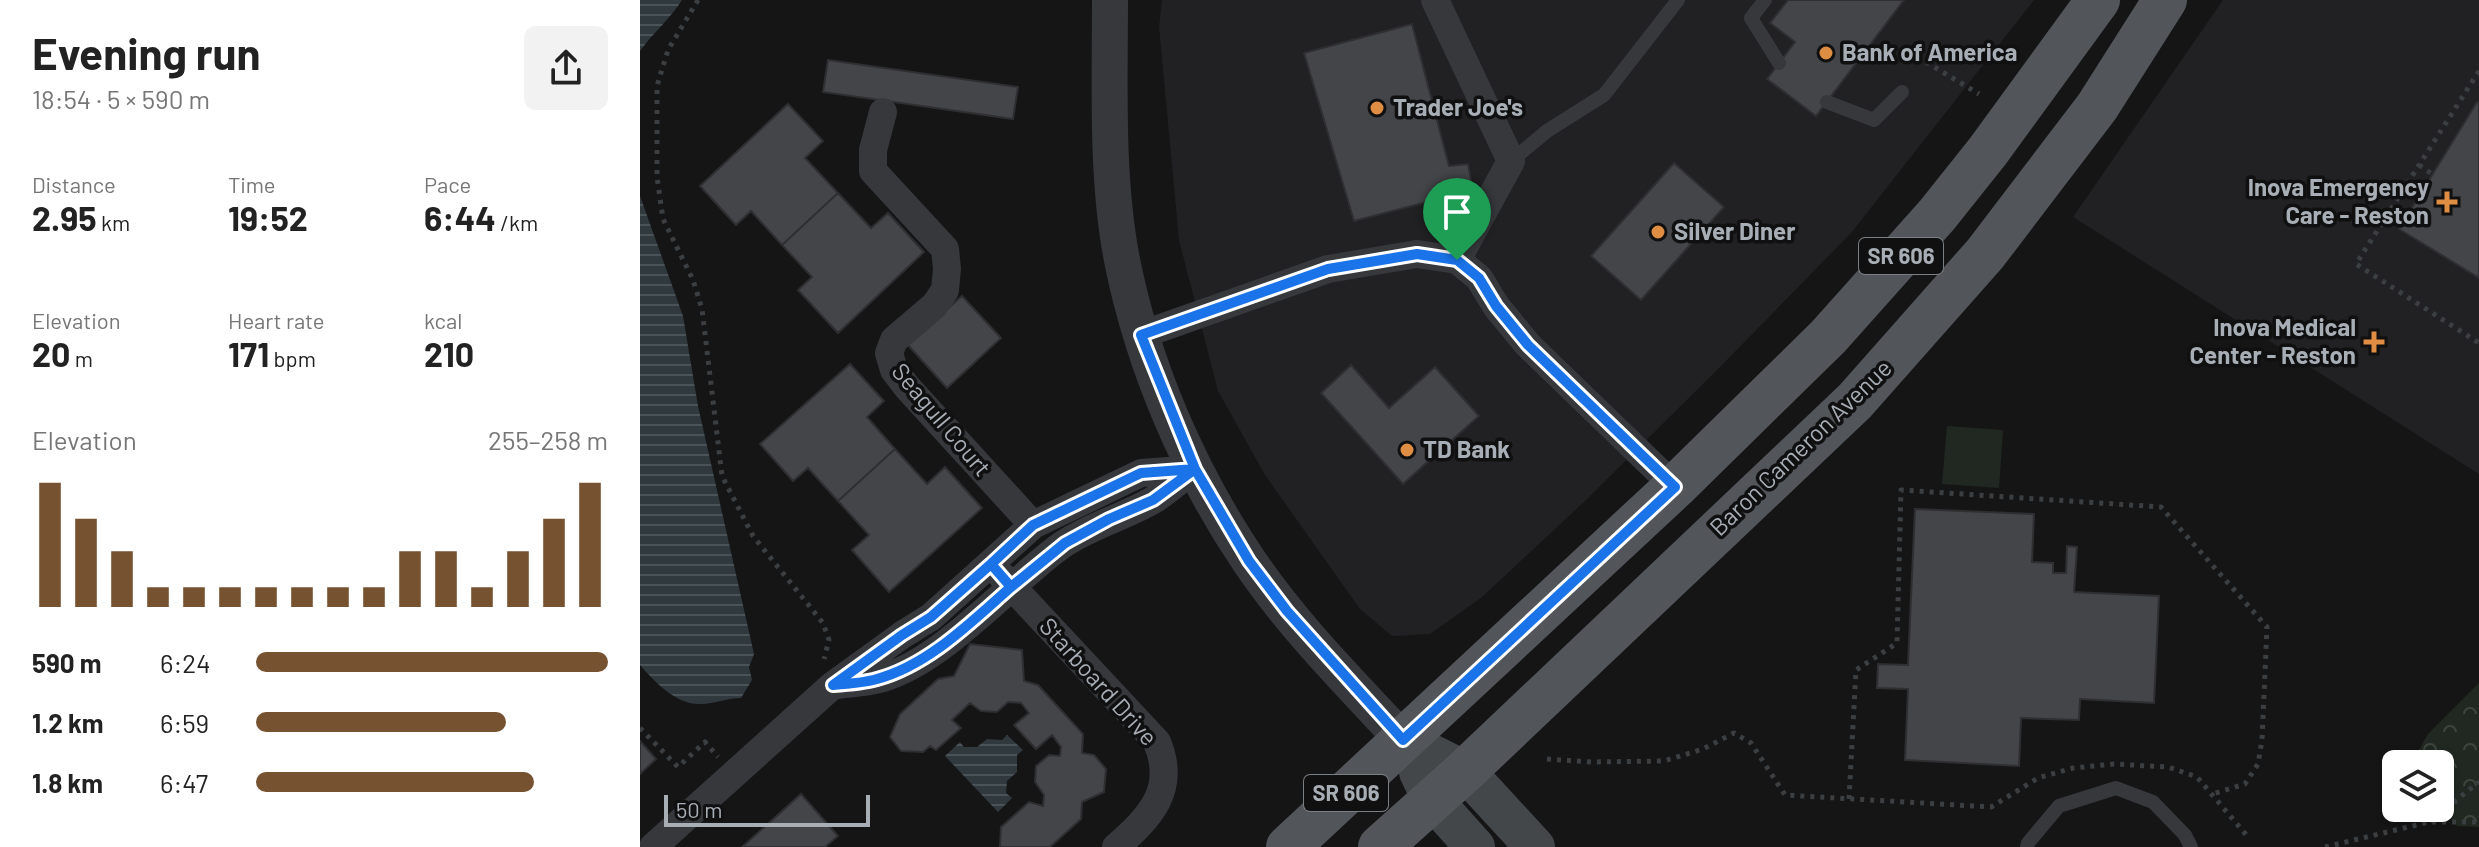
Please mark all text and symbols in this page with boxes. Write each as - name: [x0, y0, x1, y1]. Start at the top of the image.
- text: Evening run: [32, 26, 261, 79]
- button: share: [524, 26, 608, 110]
- place label: Bank of America: [1842, 37, 2017, 66]
- marker: Bank of America: [1817, 44, 1835, 62]
- text: 18:54 · 5 × 590 m: [32, 83, 210, 114]
- place label: Trader Joe's: [1393, 92, 1523, 121]
- marker: Trader Joe's: [1368, 99, 1386, 117]
- text: Distance: [32, 171, 116, 197]
- text: Time: [228, 171, 276, 197]
- text: Pace: [424, 171, 471, 197]
- place label: Inova Emergency Care - Reston: [2248, 172, 2429, 229]
- pin: [1423, 178, 1491, 260]
- icon: arrive: [1435, 190, 1479, 234]
- marker: Inova Emergency Care - Reston: [2436, 191, 2458, 213]
- text: 2.95: [32, 197, 97, 238]
- text: 19:52: [228, 197, 308, 238]
- text: 6:44: [424, 197, 496, 238]
- text: km: [97, 209, 130, 235]
- text: /km: [496, 209, 538, 235]
- place label: Silver Diner: [1674, 216, 1795, 245]
- marker: Silver Diner: [1649, 223, 1667, 241]
- road number: SR 606: [1859, 238, 1943, 274]
- text: Elevation: [32, 307, 121, 333]
- text: Heart rate: [228, 307, 325, 333]
- text: kcal: [424, 307, 462, 333]
- place label: Inova Medical Center - Reston: [2190, 312, 2356, 369]
- marker: Inova Medical Center - Reston: [2363, 331, 2385, 353]
- text: 20: [32, 333, 70, 374]
- text: 171: [228, 333, 269, 374]
- text: 210: [424, 333, 474, 374]
- text: m: [70, 345, 93, 371]
- text: bpm: [269, 345, 316, 371]
- street label: Baron Cameron Avenue: [1703, 353, 1897, 541]
- street label: Seagull Court: [886, 357, 998, 482]
- text: Elevation: [32, 424, 137, 455]
- text: 255–258 m: [488, 424, 608, 455]
- place label: TD Bank: [1423, 434, 1510, 463]
- marker: TD Bank: [1398, 441, 1416, 459]
- street label: Starboard Drive: [1034, 611, 1164, 751]
- text: 590 m: [32, 647, 102, 678]
- text: 6:24: [160, 647, 210, 678]
- text: 1.2 km: [32, 707, 104, 738]
- text: 6:59: [160, 707, 209, 738]
- map controls: [2382, 750, 2454, 822]
- button: layers: [2382, 750, 2454, 822]
- text: 1.8 km: [32, 767, 103, 798]
- text: 6:47: [160, 767, 208, 798]
- road number: SR 606: [1304, 775, 1388, 811]
- scale bar: [664, 791, 870, 827]
- text: 50 m: [676, 796, 722, 822]

